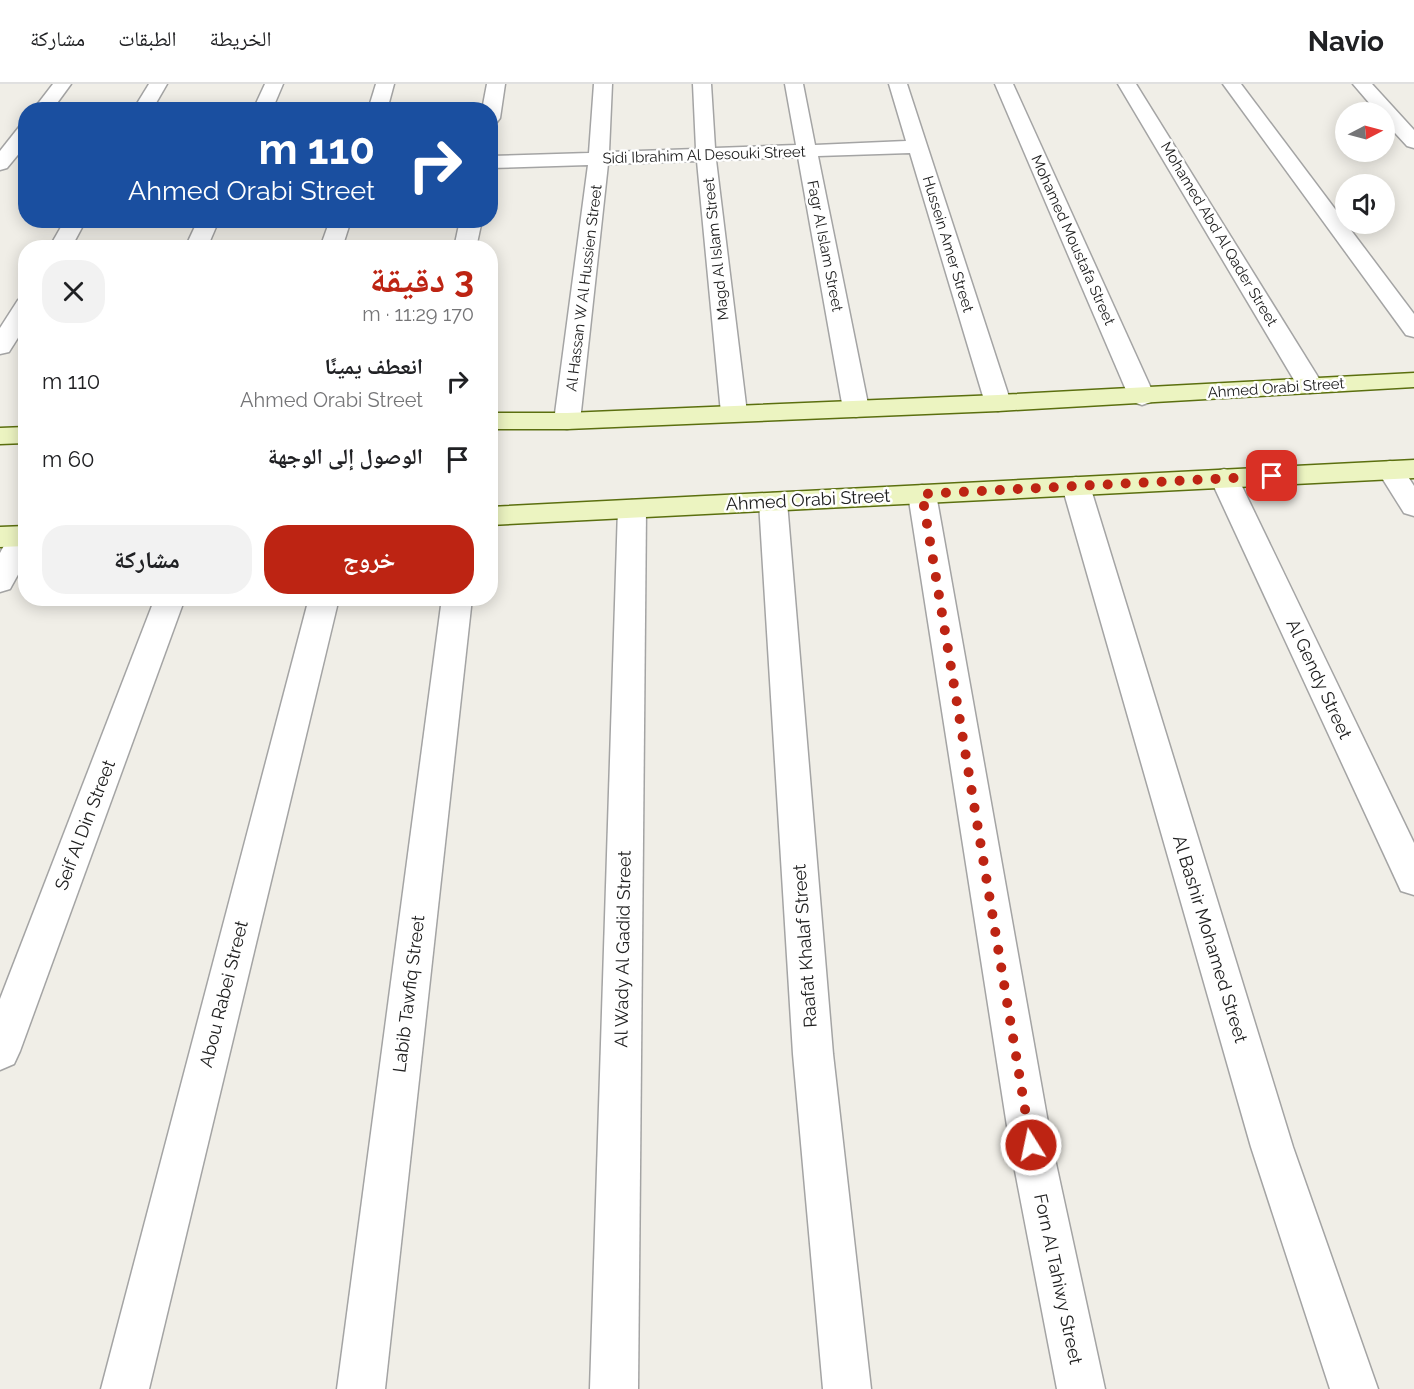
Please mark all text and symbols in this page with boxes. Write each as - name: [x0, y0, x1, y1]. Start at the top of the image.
- text: Navio: [1308, 25, 1384, 58]
- text: مشاركة: [30, 26, 85, 51]
- text: الطبقات: [118, 26, 177, 51]
- text: الخريطة: [210, 26, 271, 51]
- north arrow: [1335, 102, 1395, 162]
- map controls: [1335, 102, 1395, 234]
- text: 110 m: [259, 125, 375, 174]
- icon: right: [396, 126, 474, 204]
- street label: Mohamed Abd Al Qader Street: [1157, 139, 1281, 329]
- street label: Sidi Ibrahim Al Desouki Street: [602, 142, 806, 168]
- street label: Mohamed Moustafa Street: [1027, 152, 1119, 328]
- street label: Hussein Amer Street: [919, 174, 977, 314]
- button: sound: [1335, 174, 1395, 234]
- text: Ahmed Orabi Street: [128, 175, 375, 206]
- street label: Magd Al Islam Street: [700, 177, 732, 321]
- street label: Fagr Al Islam Street: [803, 179, 847, 313]
- street label: Al Hassan W Al Hussien Street: [562, 184, 606, 392]
- text: 3 دقيقة: [370, 258, 474, 300]
- button: close: [42, 260, 105, 323]
- text: 170 m · 11:29: [362, 302, 474, 326]
- text: انعطف يمينًا: [324, 353, 423, 379]
- icon: right: [441, 365, 474, 398]
- text: 110 m: [42, 368, 100, 394]
- street label: Ahmed Orabi Street: [1207, 374, 1345, 402]
- text: Ahmed Orabi Street: [240, 388, 423, 412]
- text: الوصول إلى الوجهة: [268, 443, 423, 469]
- icon: arrive: [441, 443, 474, 476]
- text: 60 m: [42, 446, 95, 472]
- pin: [1246, 450, 1297, 501]
- icon: arrive: [1255, 459, 1288, 492]
- street label: Ahmed Orabi Street: [725, 485, 891, 514]
- button: مشاركة: [42, 525, 252, 594]
- button: خروج: [264, 525, 474, 594]
- street label: Al Gendy Street: [1282, 615, 1356, 742]
- street label: Seif Al Din Street: [50, 757, 119, 893]
- street label: Al Bashir Mohamed Street: [1169, 833, 1252, 1045]
- street label: Al Wady Al Gadid Street: [610, 850, 635, 1048]
- street label: Raafat Khalaf Street: [788, 864, 821, 1029]
- street label: Labib Tawfiq Street: [388, 914, 429, 1074]
- street label: Abou Rabei Street: [195, 918, 252, 1070]
- position arrow: [999, 1113, 1063, 1177]
- street label: Forn Al Tahiwy Street: [1030, 1192, 1087, 1366]

